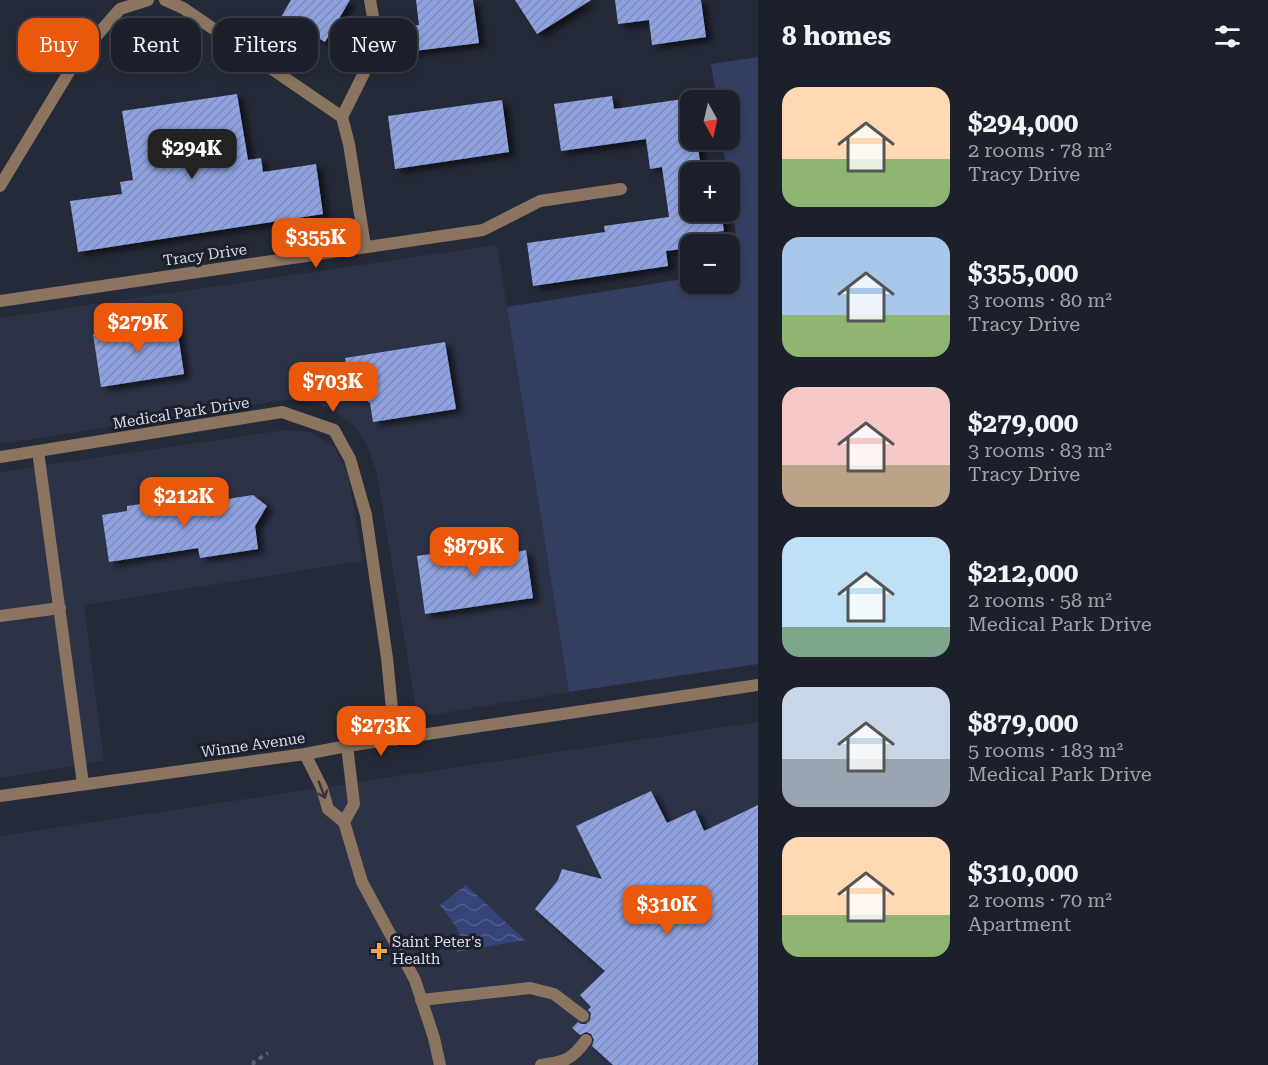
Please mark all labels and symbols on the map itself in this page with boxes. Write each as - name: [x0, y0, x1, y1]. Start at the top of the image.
- north arrow: [680, 90, 740, 150]
- pin: $294K: [150, 129, 234, 180]
- pin: $355K: [274, 218, 358, 269]
- street label: Tracy Drive: [162, 240, 248, 270]
- pin: $279K: [96, 303, 180, 354]
- pin: $703K: [291, 362, 375, 413]
- street label: Medical Park Drive: [112, 393, 250, 433]
- pin: $212K: [142, 477, 226, 528]
- pin: $879K: [432, 527, 516, 578]
- pin: $273K: [339, 706, 423, 757]
- street label: Winne Avenue: [200, 729, 306, 761]
- one-way arrow: [317, 781, 328, 799]
- pin: $310K: [625, 885, 709, 936]
- place label: Saint Peter's Health: [392, 933, 481, 968]
- marker: Saint Peter's Health: [370, 942, 388, 960]

